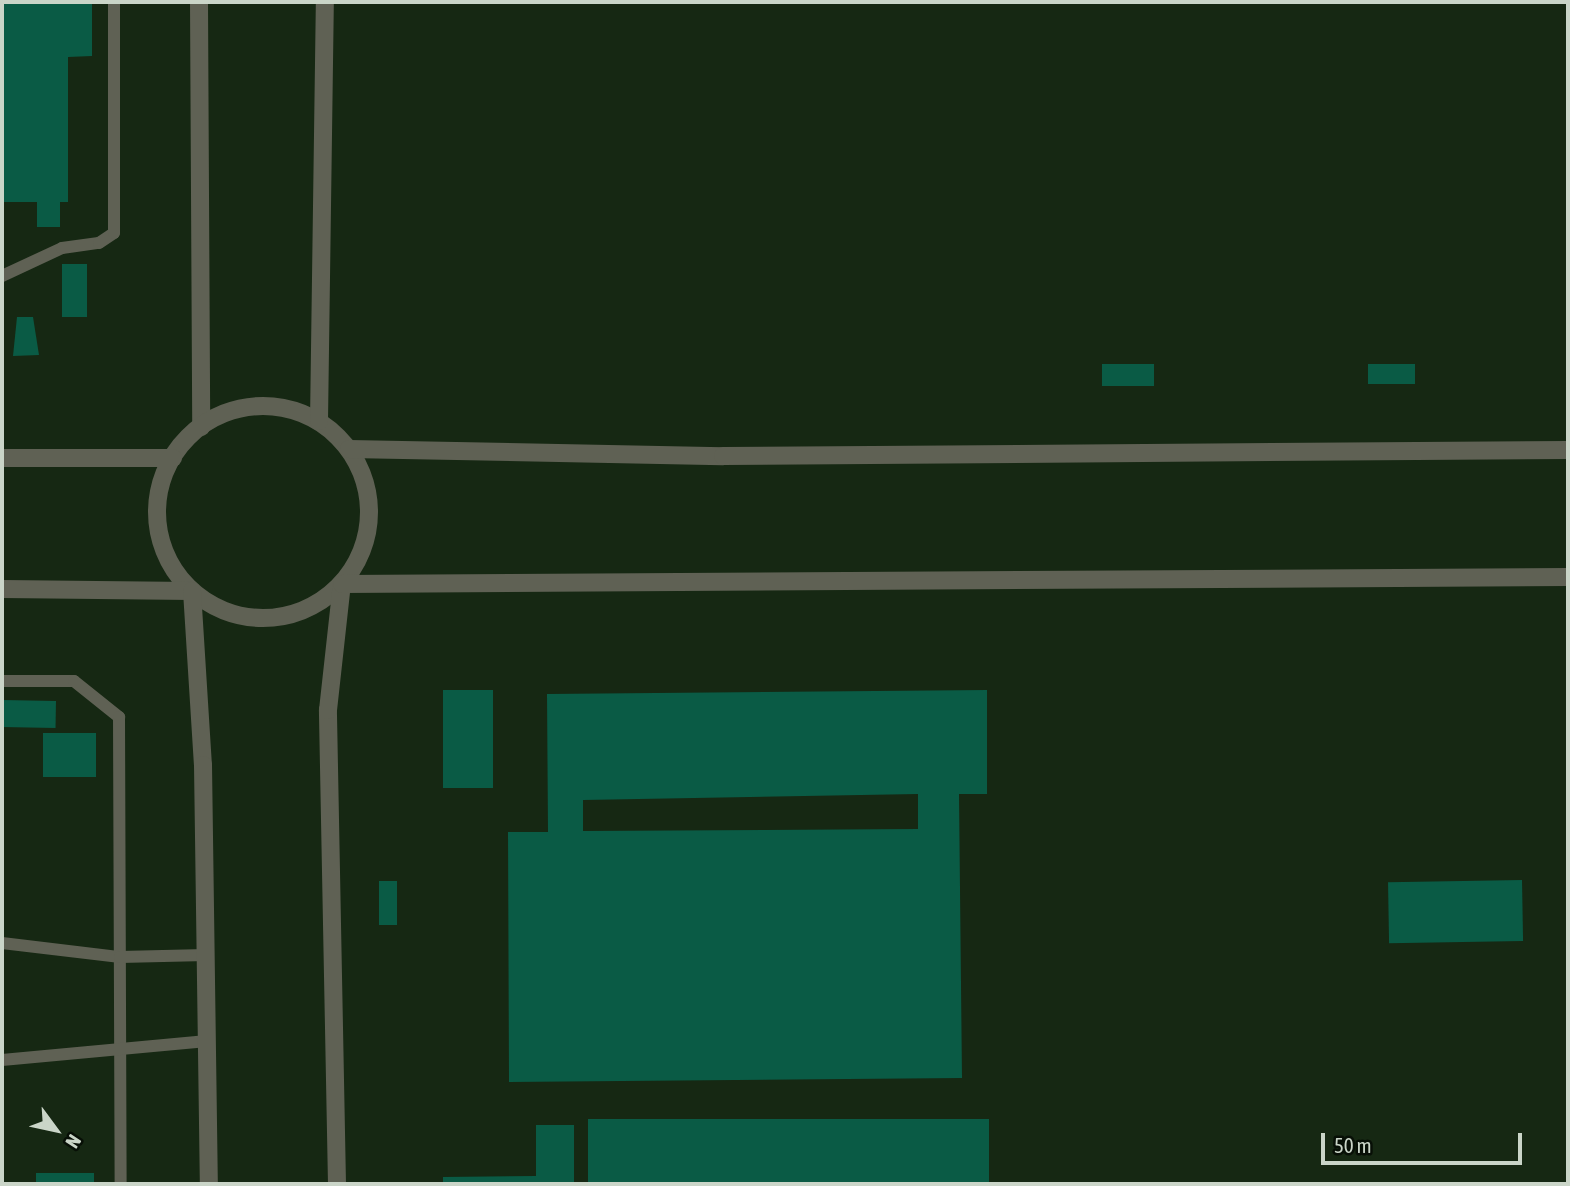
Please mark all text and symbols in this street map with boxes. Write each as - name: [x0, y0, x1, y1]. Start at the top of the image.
- north arrow: [21, 1095, 91, 1165]
- scale bar: [1325, 1120, 1526, 1164]
- text: N: [61, 1131, 86, 1152]
- text: 50 m: [1334, 1133, 1372, 1157]

